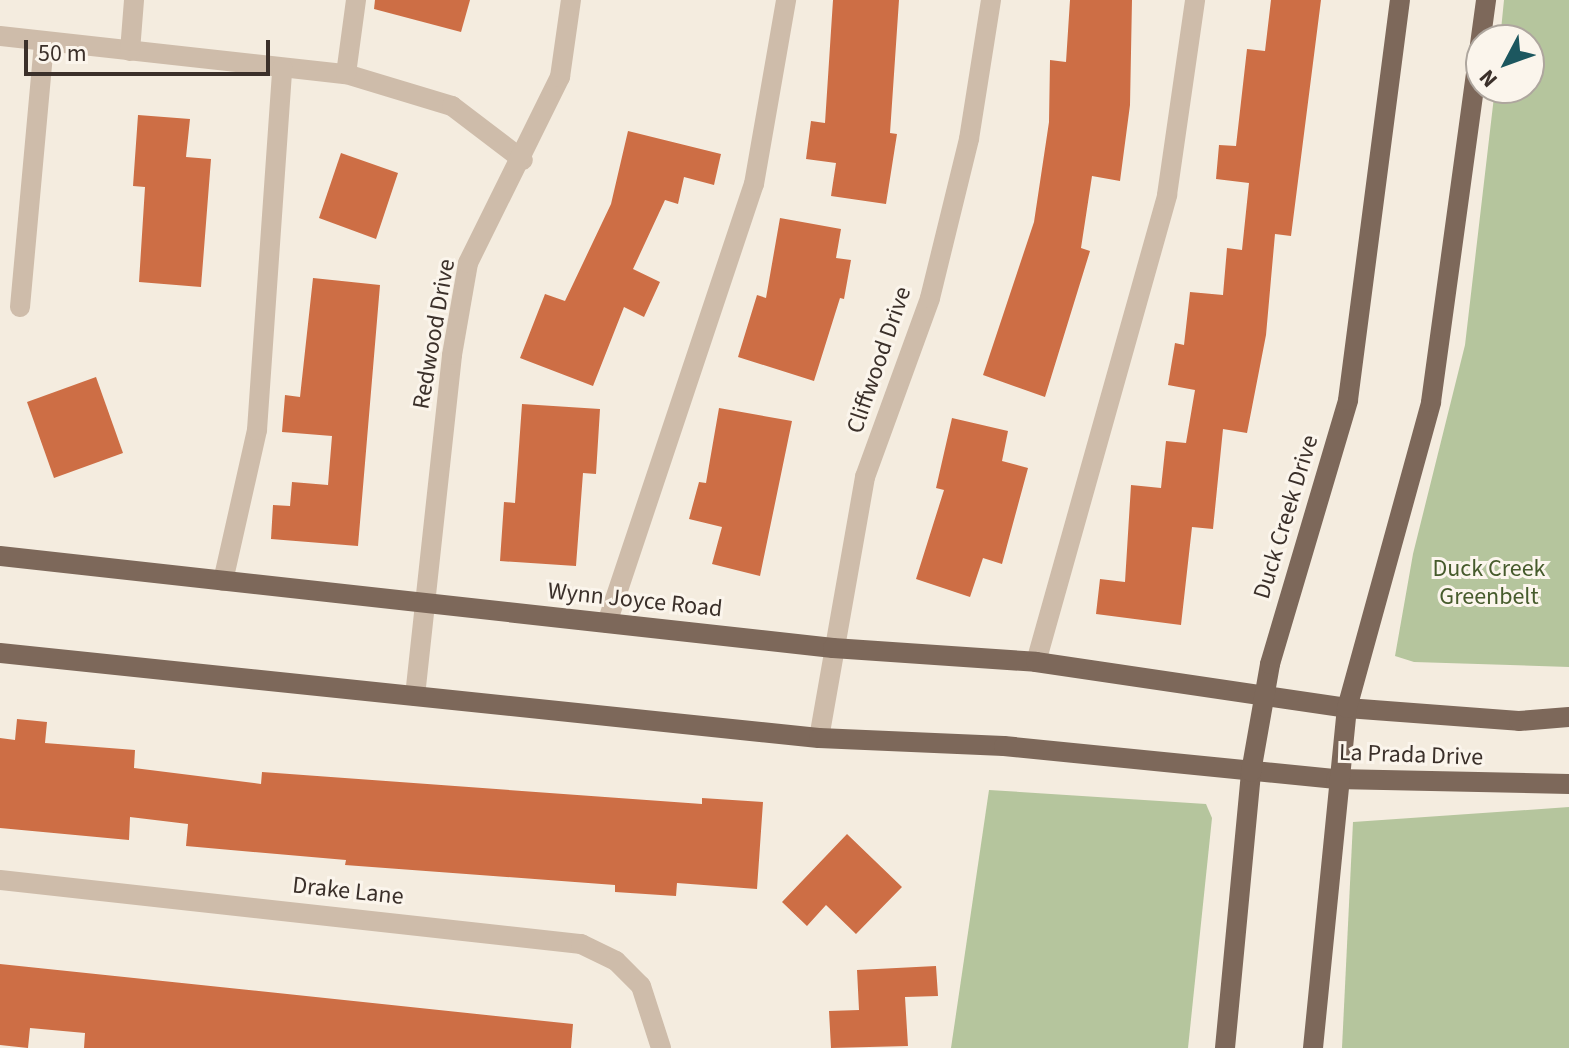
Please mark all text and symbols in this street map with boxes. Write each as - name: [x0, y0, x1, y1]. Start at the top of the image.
- scale bar: [28, 24, 274, 74]
- north arrow: [1465, 24, 1545, 104]
- text: 50 m: [38, 36, 87, 71]
- text: N: [1472, 62, 1505, 94]
- street label: Redwood Drive: [407, 257, 461, 411]
- street label: Cliffwood Drive: [840, 283, 918, 437]
- street label: Duck Creek Drive: [1247, 432, 1325, 602]
- park label: Duck Creek Greenbelt: [1433, 555, 1545, 611]
- street label: Wynn Joyce Road: [546, 577, 724, 623]
- street label: La Prada Drive: [1338, 738, 1484, 772]
- street label: Drake Lane: [291, 871, 405, 911]

